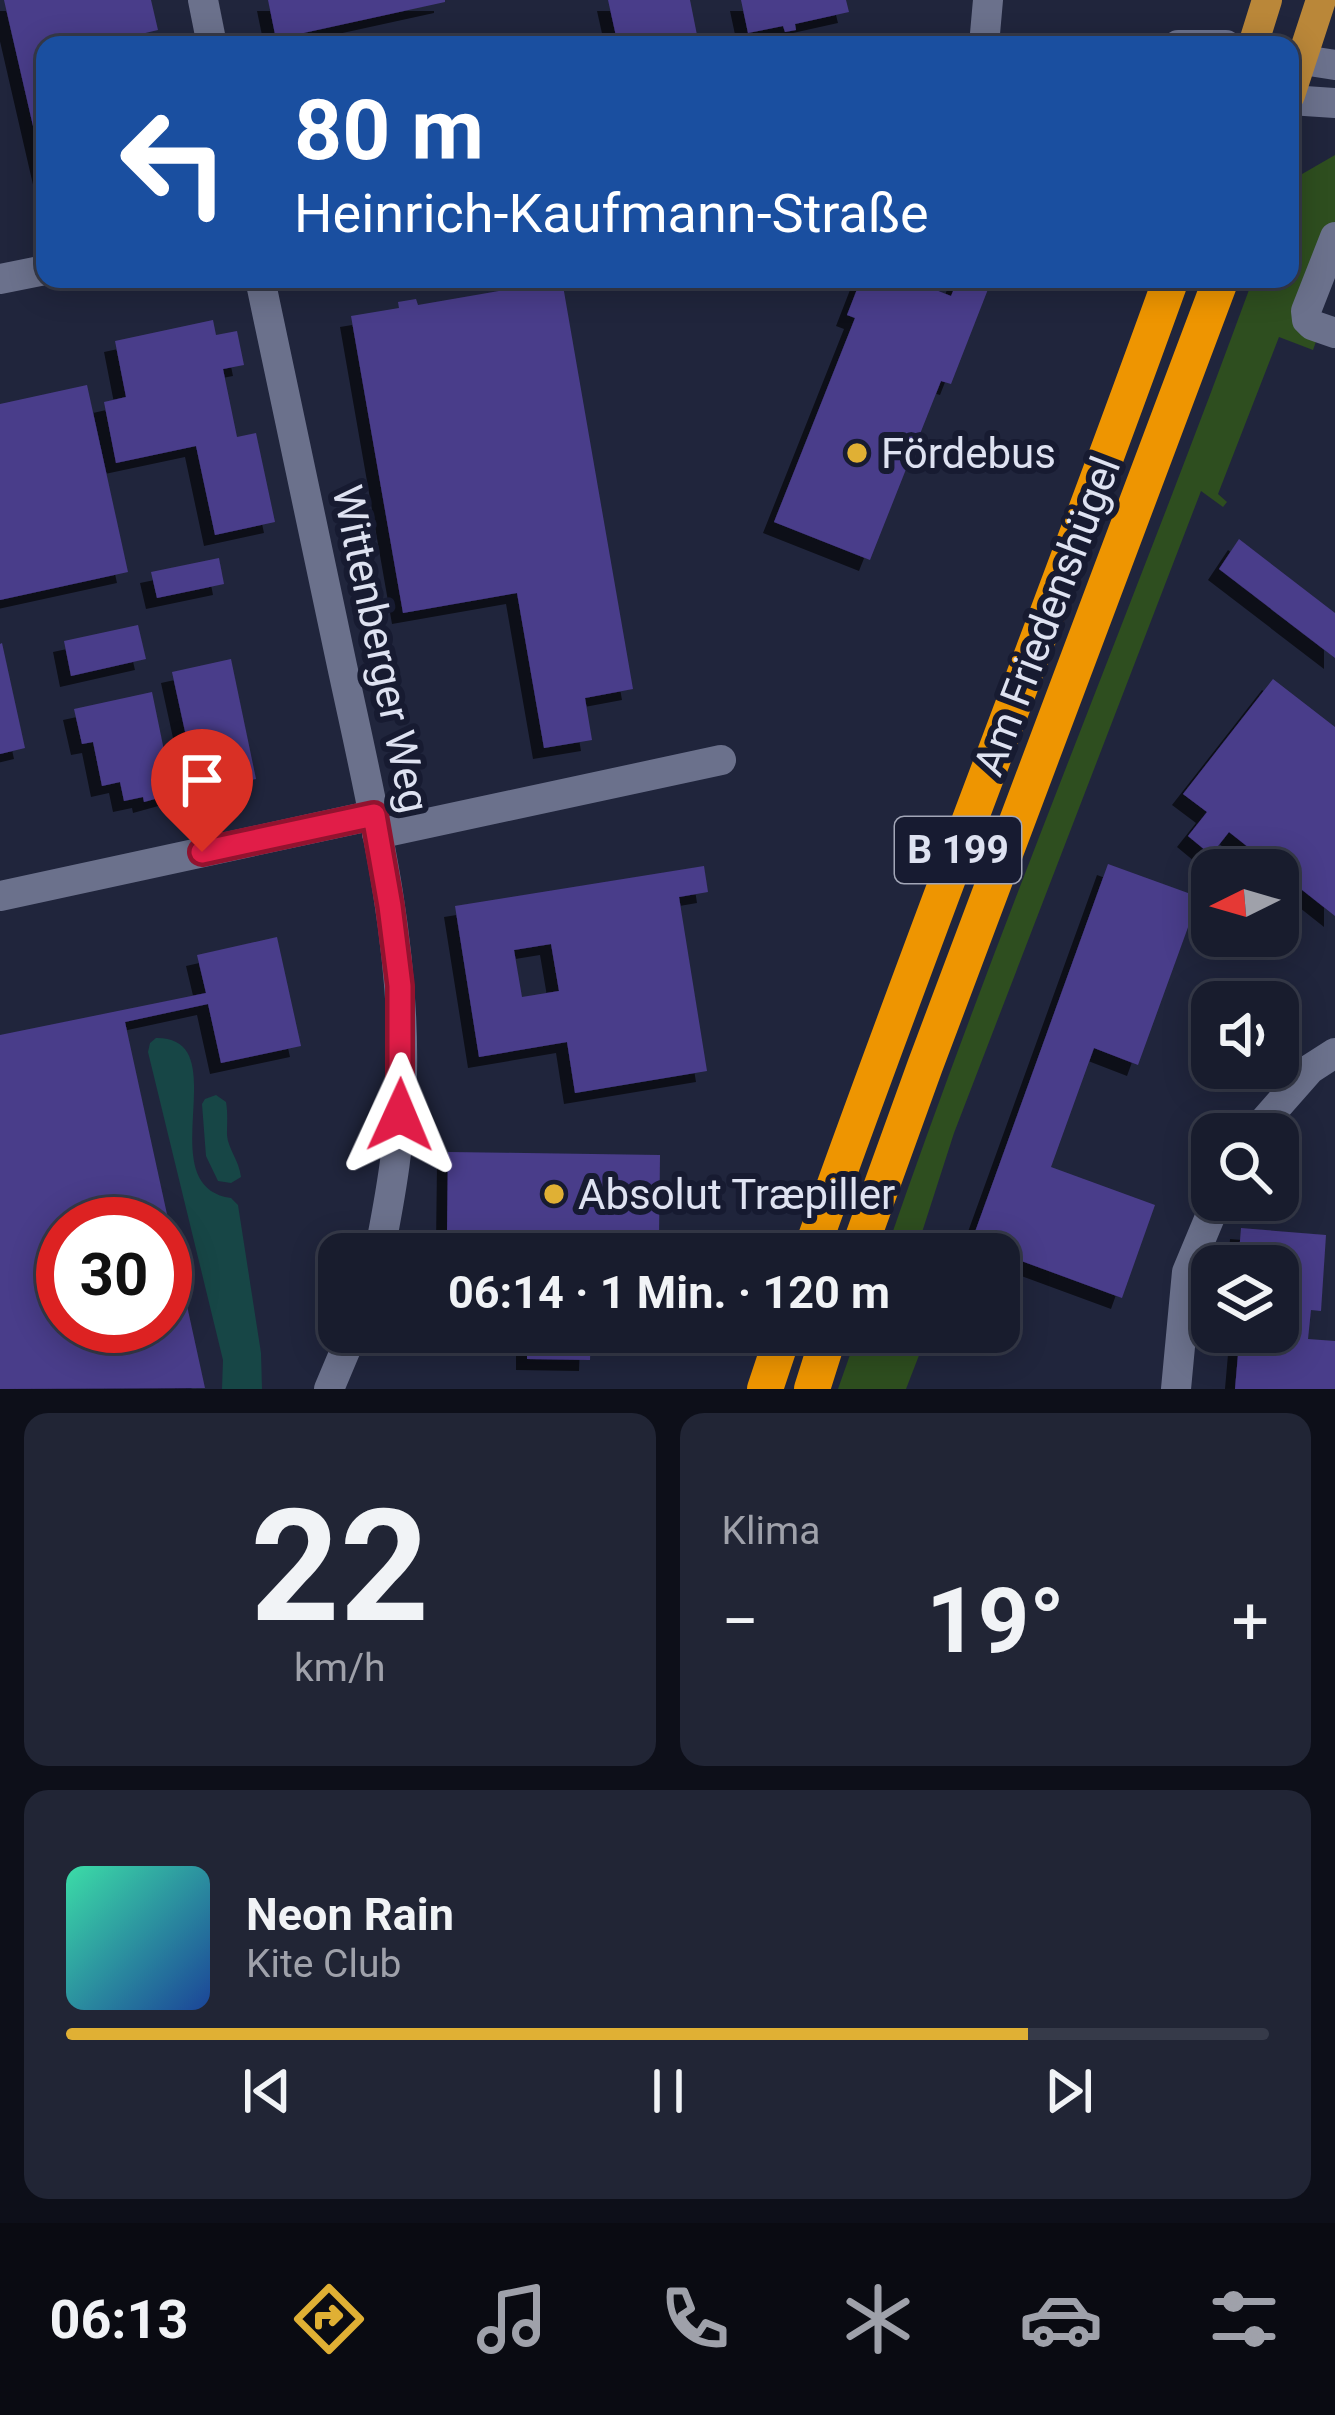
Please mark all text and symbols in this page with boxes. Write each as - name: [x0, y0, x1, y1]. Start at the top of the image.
- text: 80 m: [294, 81, 484, 180]
- icon: left: [96, 84, 252, 240]
- text: Heinrich-Kaufmann-Straße: [294, 182, 929, 245]
- place label: Fördebus: [881, 429, 1056, 478]
- marker: Fördebus: [844, 440, 870, 466]
- street label: Am Friedenshügel: [964, 450, 1130, 782]
- street label: Wittenberger Weg: [322, 481, 440, 817]
- pin: [151, 729, 253, 852]
- icon: arrive: [169, 747, 235, 813]
- road number: B 199: [895, 817, 1021, 883]
- north arrow: [1191, 849, 1299, 957]
- map controls: [1191, 849, 1299, 1353]
- button: sound: [1191, 981, 1299, 1089]
- position arrow: [337, 1052, 463, 1178]
- button: search: [1191, 1113, 1299, 1221]
- place label: Absolut Træpiller: [578, 1170, 895, 1219]
- marker: Absolut Træpiller: [541, 1181, 567, 1207]
- speed limit sign: 30: [36, 1197, 192, 1353]
- button: layers: [1191, 1245, 1299, 1353]
- text: 06:14 · 1 Min. · 120 m: [448, 1266, 890, 1319]
- text: 22: [250, 1475, 429, 1658]
- text: Klima: [722, 1508, 820, 1554]
- text: 19°: [926, 1569, 1065, 1674]
- text: −: [722, 1583, 759, 1660]
- text: +: [1232, 1583, 1269, 1660]
- text: km/h: [294, 1645, 386, 1691]
- text: Neon Rain: [246, 1888, 454, 1941]
- text: Kite Club: [246, 1941, 401, 1987]
- icon: previous: [234, 2058, 300, 2124]
- icon: pause: [635, 2058, 701, 2124]
- icon: next: [1036, 2058, 1102, 2124]
- icon: directions: [287, 2277, 371, 2361]
- icon: music: [470, 2277, 554, 2361]
- icon: phone: [653, 2277, 737, 2361]
- icon: climate: [836, 2277, 920, 2361]
- icon: car: [1019, 2277, 1103, 2361]
- icon: filters: [1202, 2277, 1286, 2361]
- text: 06:13: [49, 2288, 189, 2351]

